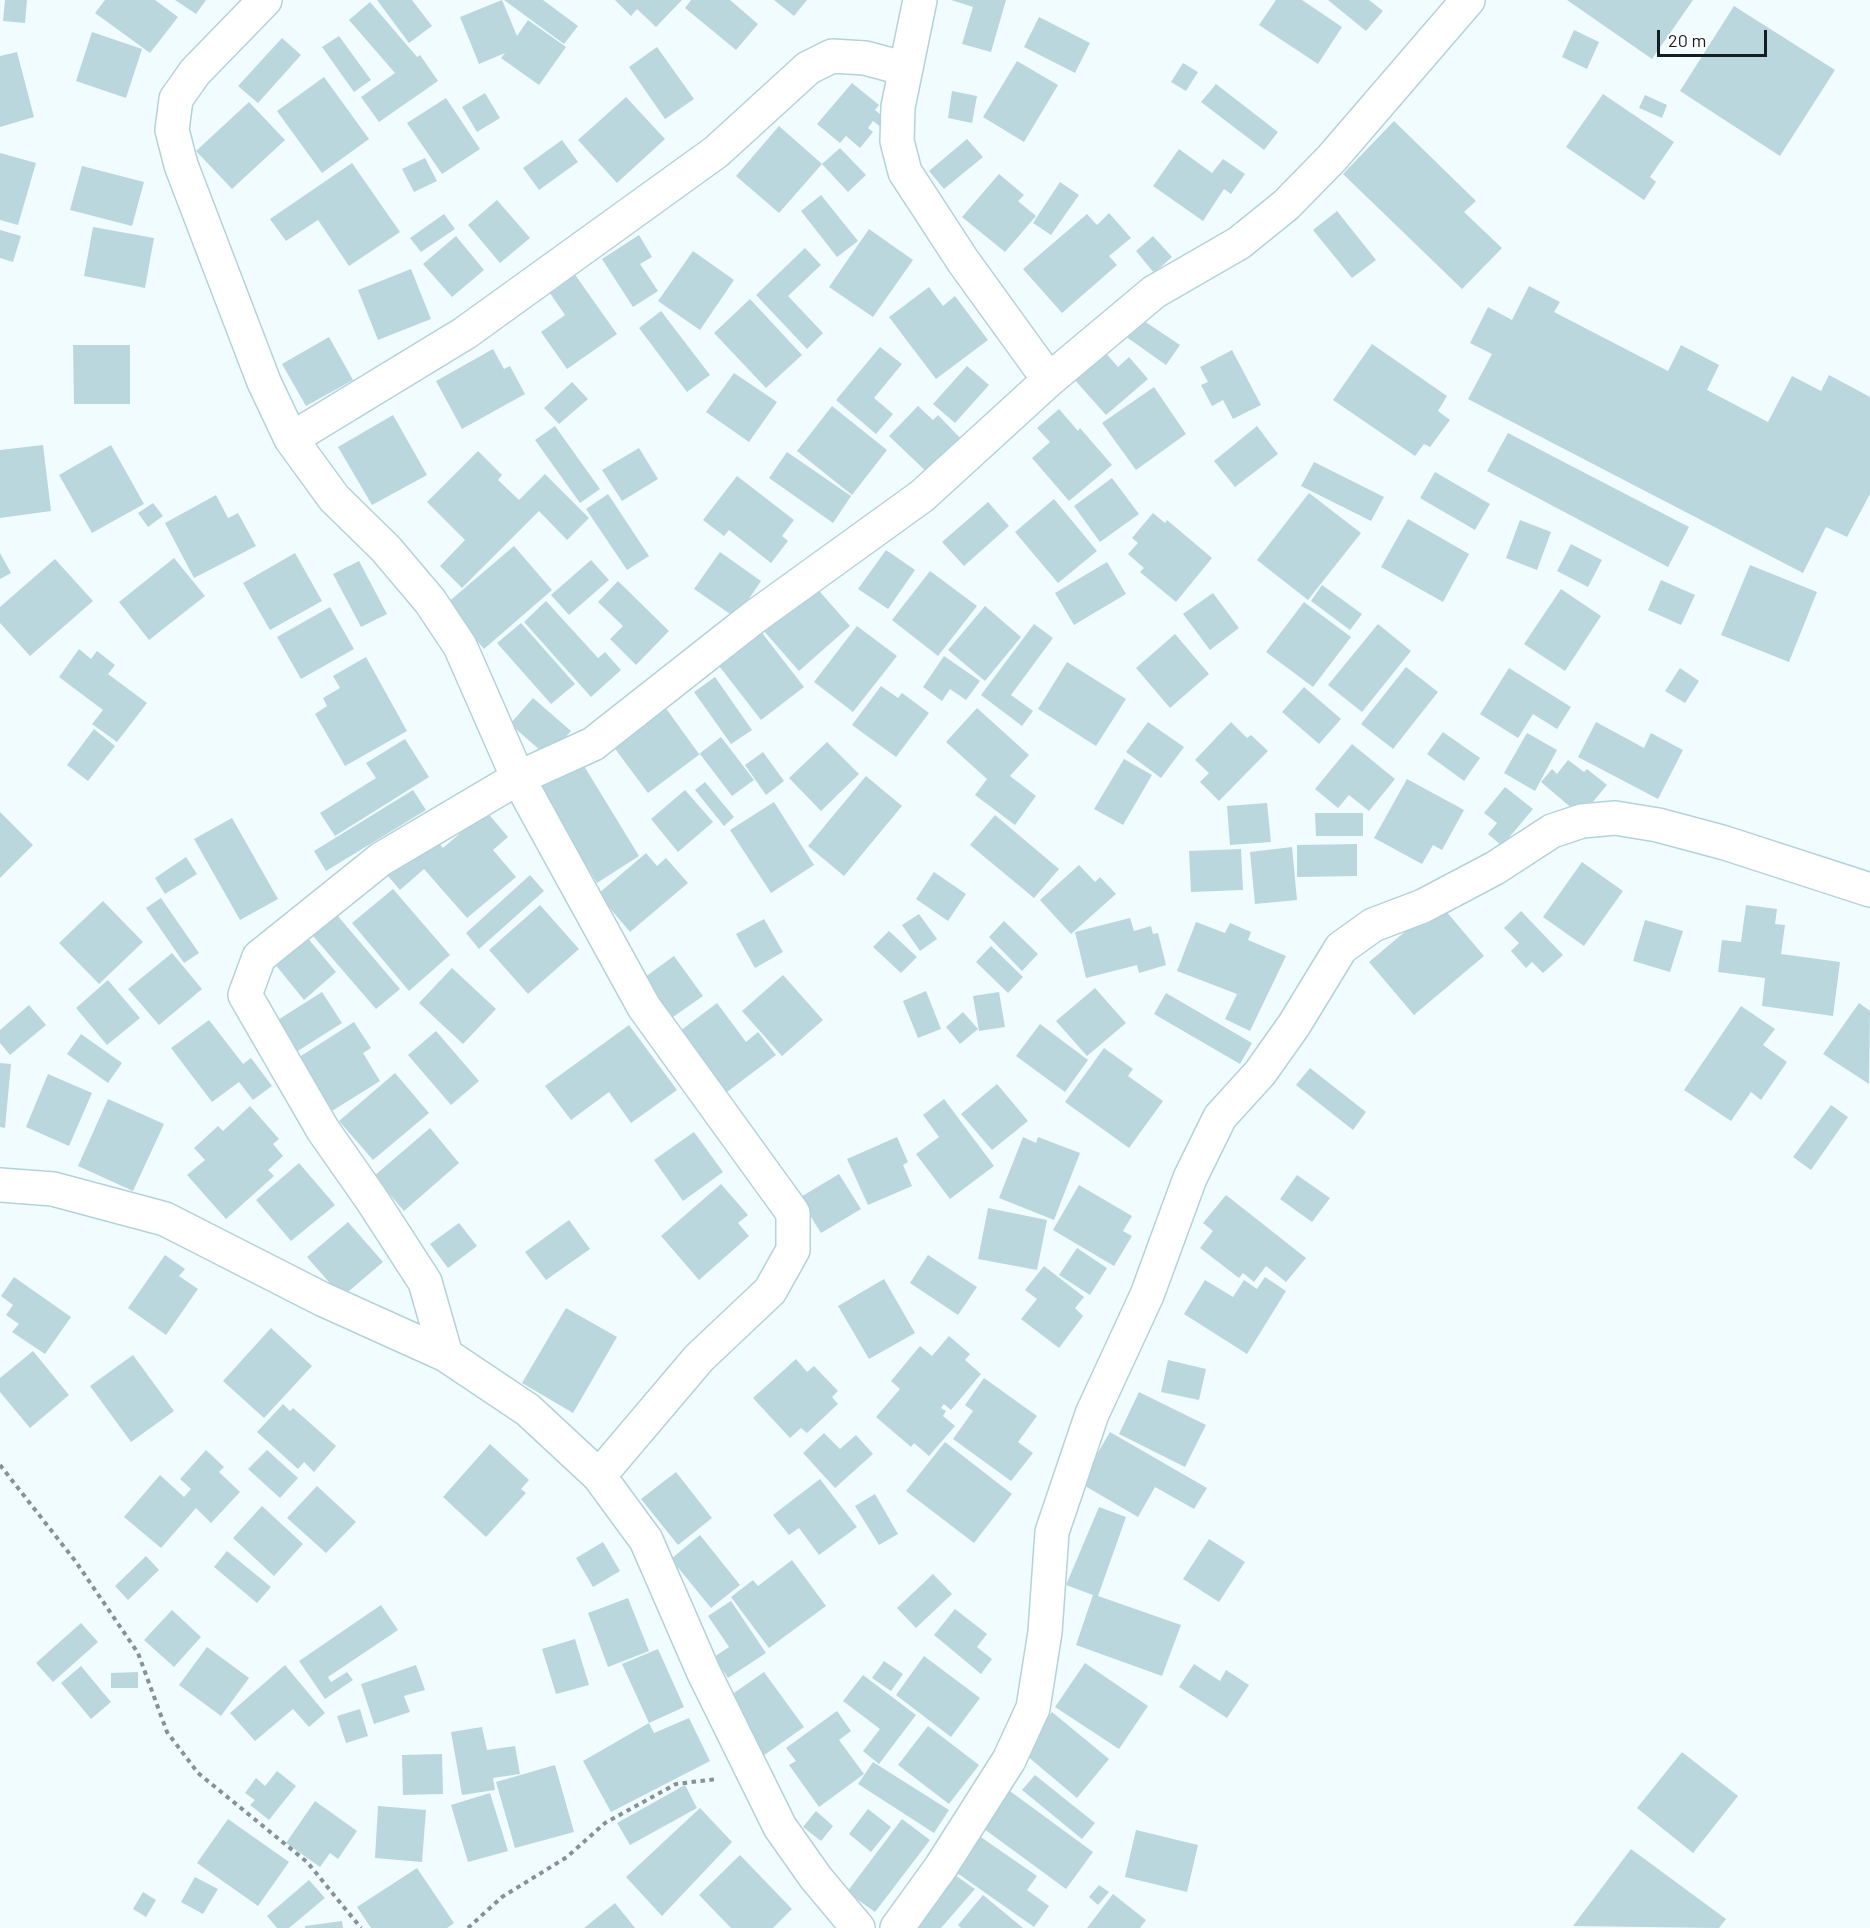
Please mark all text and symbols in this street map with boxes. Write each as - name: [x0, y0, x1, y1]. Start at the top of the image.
- scale bar: [1660, 18, 1770, 56]
- text: 20 m: [1668, 29, 1706, 51]

